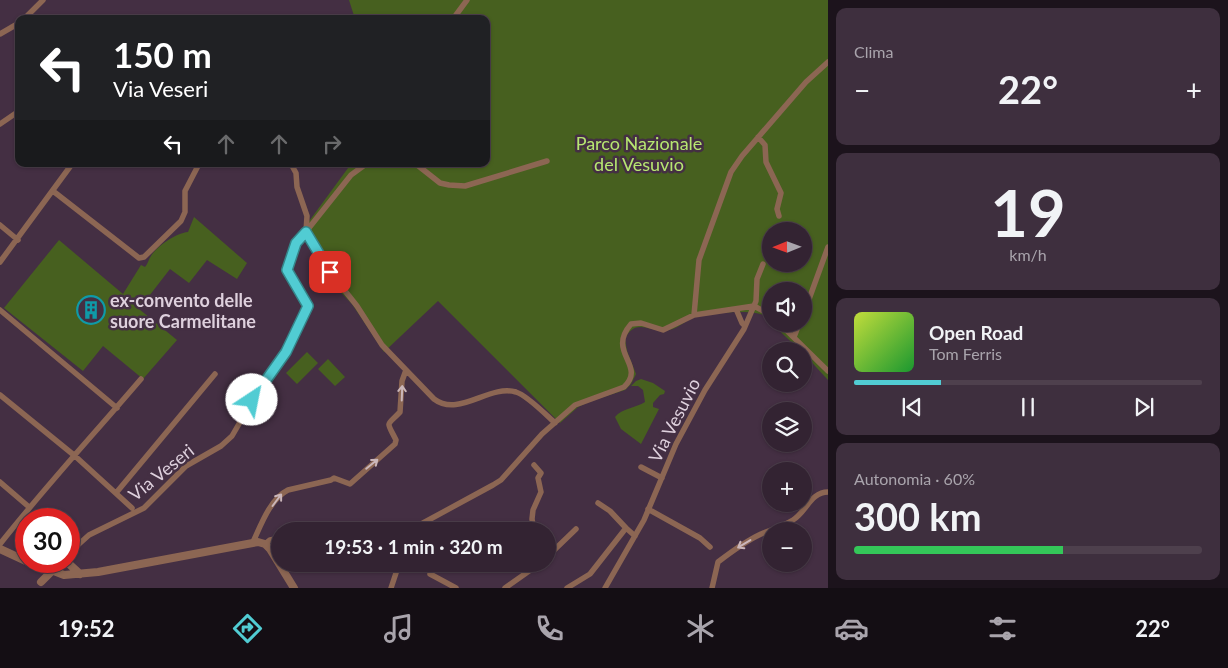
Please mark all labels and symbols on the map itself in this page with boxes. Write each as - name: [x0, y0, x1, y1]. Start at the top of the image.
- park label: Parco Nazionale del Vesuvio: [576, 132, 702, 175]
- north arrow: [762, 222, 812, 272]
- pin: [309, 251, 351, 293]
- place label: ex-convento delle suore Carmelitane: [110, 289, 256, 332]
- building icon: ex-convento delle suore Carmelitane: [76, 295, 106, 325]
- position arrow: [225, 373, 277, 425]
- street label: Via Vesuvio: [643, 374, 705, 466]
- one-way arrow: [397, 385, 407, 402]
- street label: Via Veseri: [124, 439, 198, 505]
- one-way arrow: [366, 458, 379, 469]
- one-way arrow: [272, 493, 282, 507]
- speed limit sign: 30: [15, 508, 80, 573]
- one-way arrow: [738, 540, 752, 550]

